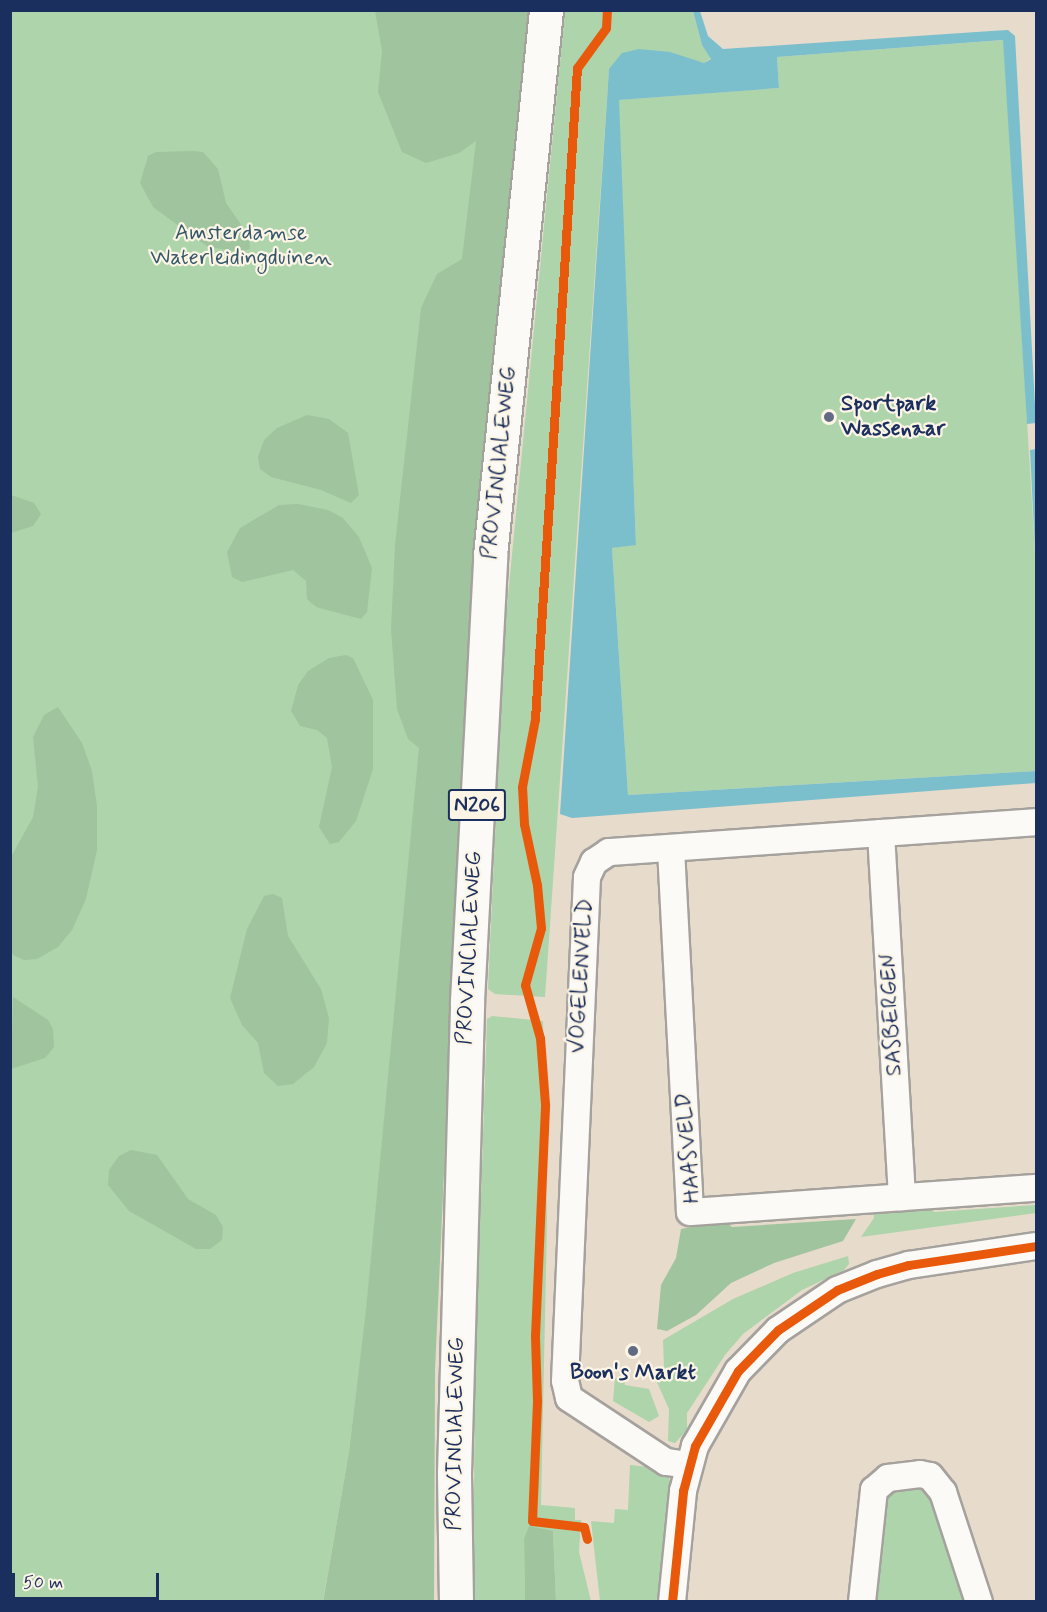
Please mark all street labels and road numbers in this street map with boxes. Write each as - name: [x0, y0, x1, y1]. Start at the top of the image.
- street label: PROVINCIALEWEG: [477, 365, 523, 561]
- road number: N206: [447, 787, 507, 823]
- street label: PROVINCIALEWEG: [452, 850, 488, 1046]
- street label: VOGELENVELD: [565, 898, 599, 1054]
- street label: SASBERGEN: [876, 953, 908, 1077]
- street label: HAASVELD: [671, 1092, 707, 1204]
- street label: PROVINCIALEWEG: [441, 1337, 471, 1531]

